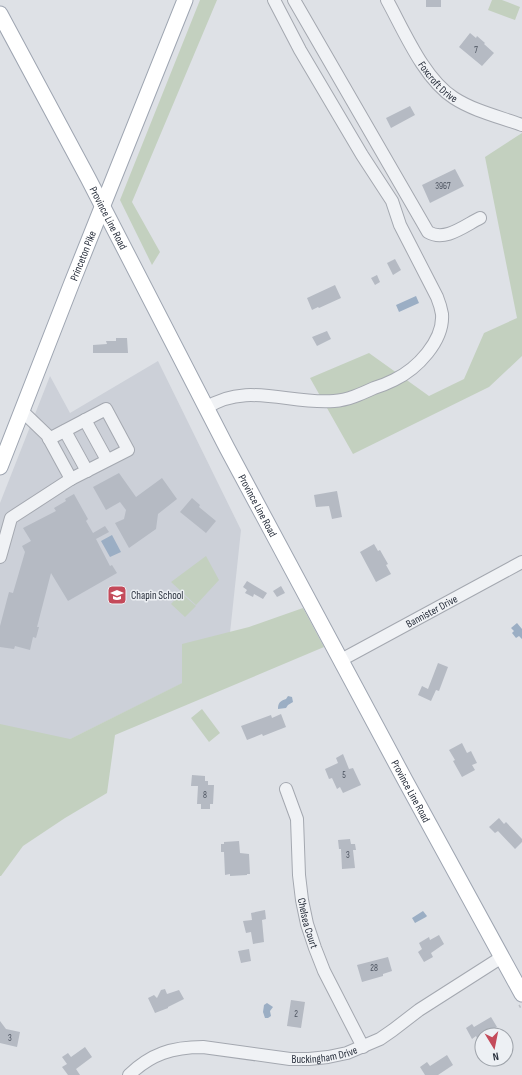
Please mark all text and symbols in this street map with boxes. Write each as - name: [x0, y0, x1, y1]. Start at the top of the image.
- house number: 7: [474, 45, 478, 56]
- street label: Foxcroft Drive: [415, 59, 460, 106]
- house number: 3967: [435, 181, 451, 192]
- street label: Province Line Road: [87, 184, 130, 252]
- street label: Princeton Pike: [67, 229, 99, 283]
- street label: Province Line Road: [235, 472, 280, 540]
- school or university icon: Chapin School: [106, 584, 128, 606]
- place label: Chapin School: [131, 589, 183, 602]
- street label: Bannister Drive: [404, 592, 460, 631]
- street label: Province Line Road: [388, 758, 433, 825]
- house number: 5: [342, 770, 346, 781]
- house number: 8: [203, 790, 207, 801]
- house number: 3: [346, 850, 350, 861]
- street label: Chelsea Court: [295, 897, 321, 951]
- house number: 28: [370, 963, 378, 974]
- house number: 2: [294, 1009, 298, 1020]
- north arrow: [474, 1027, 514, 1067]
- house number: 3: [8, 1033, 12, 1044]
- street label: Buckingham Drive: [292, 1043, 359, 1066]
- text: N: [492, 1049, 500, 1063]

